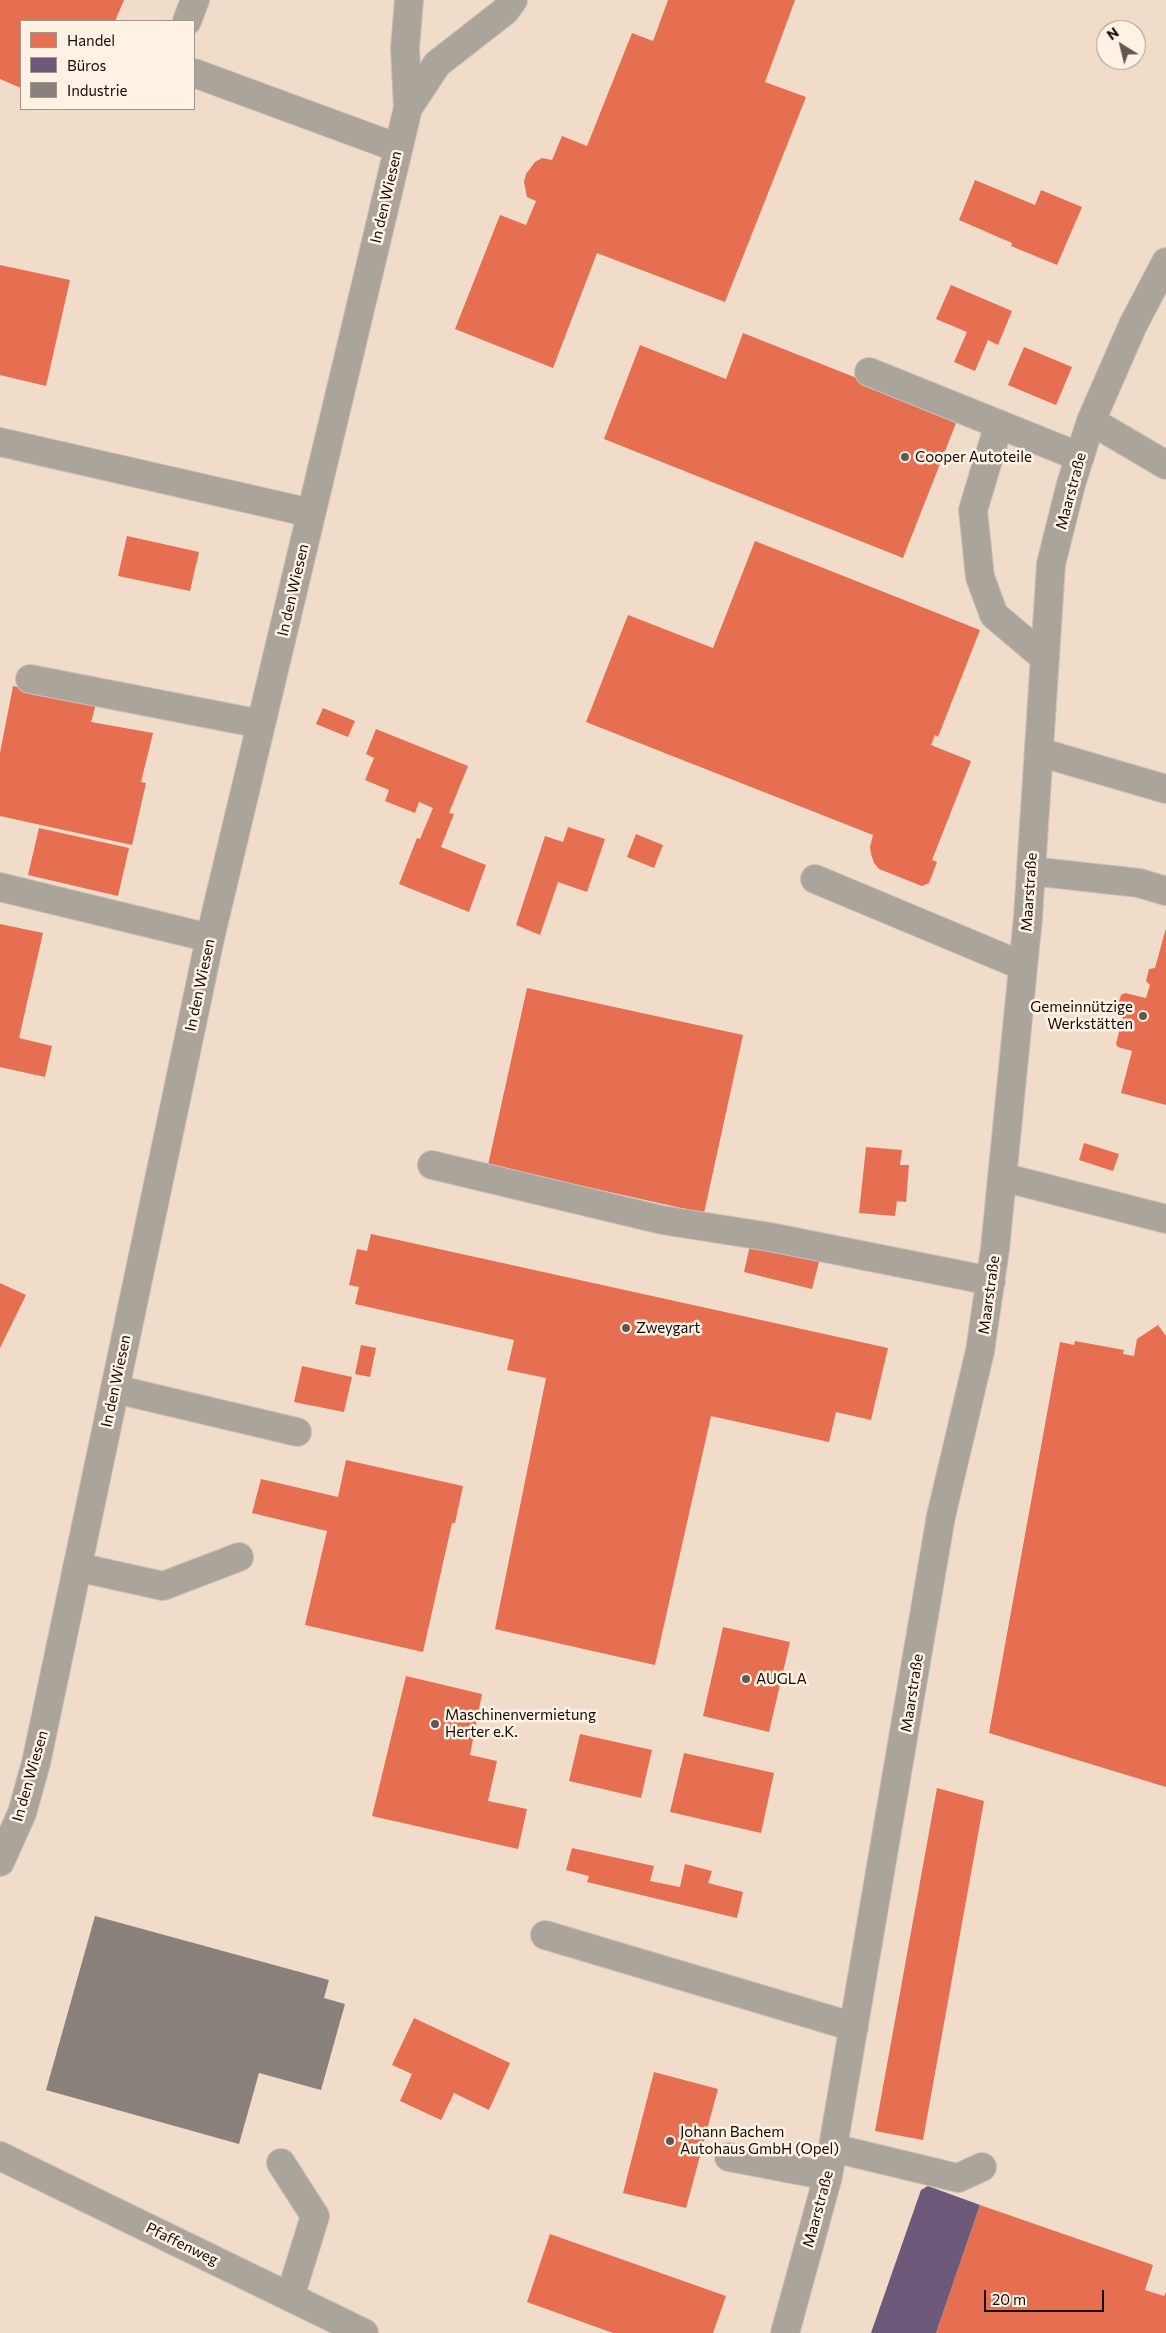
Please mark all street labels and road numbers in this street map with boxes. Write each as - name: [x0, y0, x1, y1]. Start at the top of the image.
- street label: In den Wiesen: [367, 149, 405, 245]
- street label: Maarstraße: [1052, 450, 1090, 532]
- street label: In den Wiesen: [274, 542, 312, 638]
- street label: Maarstraße: [1017, 852, 1041, 932]
- street label: In den Wiesen: [181, 937, 219, 1033]
- street label: Maarstraße: [975, 1255, 1003, 1335]
- street label: In den Wiesen: [97, 1333, 135, 1429]
- street label: Maarstraße: [897, 1652, 927, 1734]
- street label: In den Wiesen: [8, 1728, 52, 1824]
- street label: Maarstraße: [799, 2168, 837, 2250]
- street label: Pfaffenweg: [143, 2219, 221, 2269]

